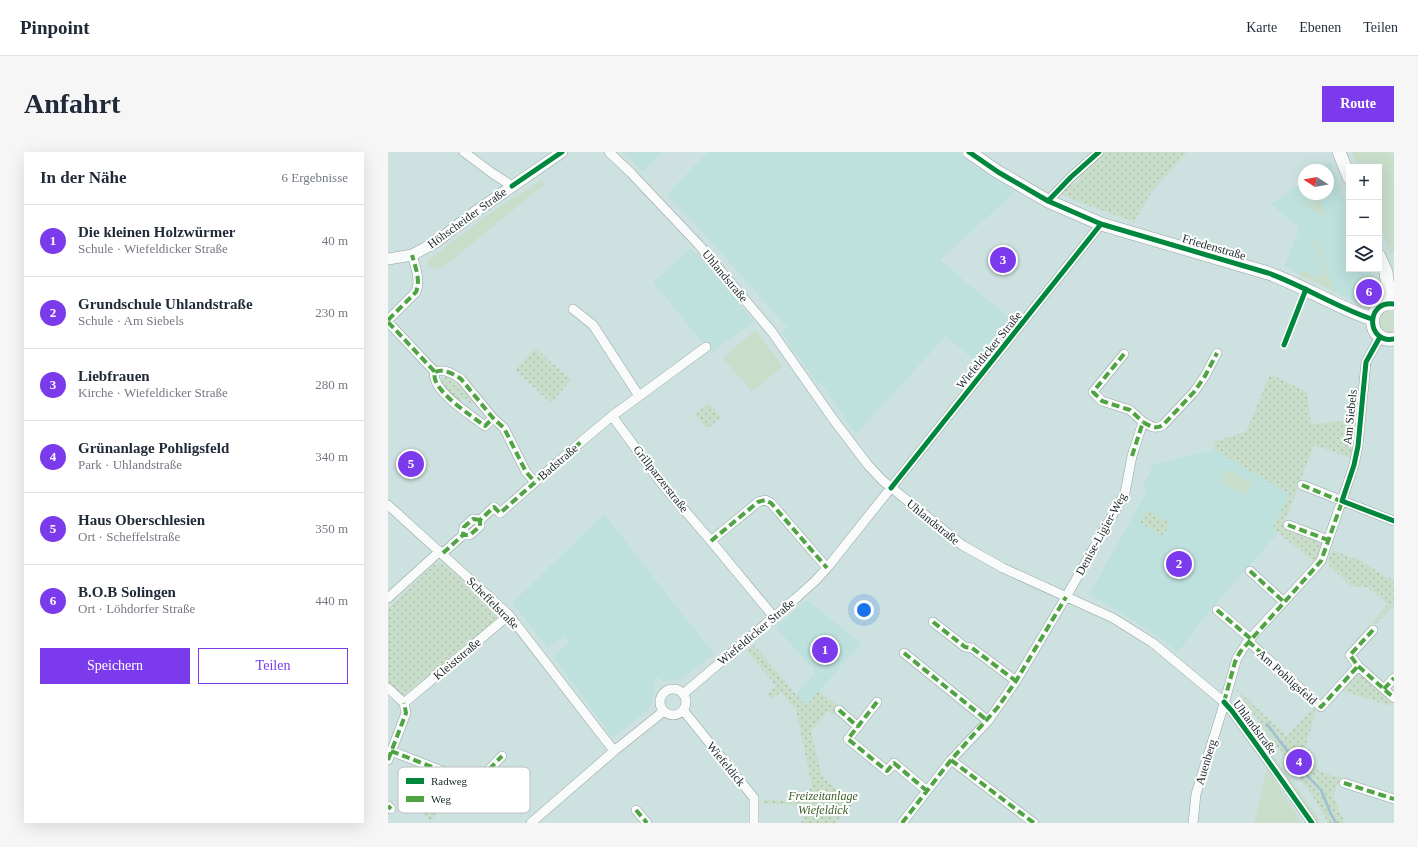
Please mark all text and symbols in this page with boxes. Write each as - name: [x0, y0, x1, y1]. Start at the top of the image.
- text: Pinpoint: [20, 17, 90, 38]
- text: Karte: [1246, 20, 1277, 35]
- text: Ebenen: [1299, 20, 1341, 35]
- text: Teilen: [1363, 20, 1398, 35]
- button: Route: [1322, 86, 1394, 122]
- text: Anfahrt: [24, 88, 120, 119]
- north arrow: [1298, 164, 1334, 200]
- map controls: [1346, 164, 1382, 272]
- button: +: [1346, 164, 1382, 200]
- text: In der Nähe: [40, 168, 127, 187]
- text: 6 Ergebnisse: [281, 170, 348, 185]
- street label: Höhscheider Straße: [425, 185, 509, 251]
- button: −: [1346, 200, 1382, 236]
- text: Die kleinen Holzwürmer: [78, 224, 235, 240]
- street label: Friedenstraße: [1181, 231, 1247, 263]
- text: 1: [50, 233, 56, 248]
- text: 40 m: [322, 233, 348, 248]
- button: layers: [1346, 236, 1382, 272]
- text: Schule · Wiefeldicker Straße: [78, 241, 228, 256]
- pin: 3: [990, 245, 1016, 275]
- street label: Uhlandstraße: [699, 247, 751, 305]
- pin: 6: [1356, 277, 1382, 307]
- text: Grundschule Uhlandstraße: [78, 296, 253, 312]
- text: 2: [50, 305, 56, 320]
- text: 230 m: [315, 305, 348, 320]
- street label: Wiefeldicker Straße: [953, 308, 1025, 392]
- text: Schule · Am Siebels: [78, 313, 184, 328]
- text: Liebfrauen: [78, 368, 150, 384]
- text: 3: [50, 377, 56, 392]
- text: 280 m: [315, 377, 348, 392]
- text: Kirche · Wiefeldicker Straße: [78, 385, 228, 400]
- street label: Am Siebels: [1340, 388, 1360, 445]
- text: Grünanlage Pohligsfeld: [78, 440, 229, 456]
- street label: Badstraße: [535, 441, 581, 483]
- street label: Grillparzerstraße: [630, 443, 692, 515]
- text: 4: [50, 449, 56, 464]
- text: 340 m: [315, 449, 348, 464]
- pin: 5: [398, 449, 424, 479]
- text: Park · Uhlandstraße: [78, 457, 182, 472]
- street label: Denise-Ligier-Weg: [1073, 490, 1129, 578]
- street label: Uhlandstraße: [904, 496, 962, 548]
- text: Haus Oberschlesien: [78, 512, 205, 528]
- text: 5: [50, 521, 56, 536]
- text: 350 m: [315, 521, 348, 536]
- text: Ort · Scheffelstraße: [78, 529, 180, 544]
- pin: 2: [1166, 549, 1192, 579]
- street label: Scheffelstraße: [464, 574, 522, 632]
- text: B.O.B Solingen: [78, 584, 176, 600]
- text: 6: [50, 593, 56, 608]
- text: 440 m: [315, 593, 348, 608]
- street label: Wiefeldicker Straße: [715, 596, 797, 668]
- your location: [854, 600, 874, 620]
- text: Ort · Löhdorfer Straße: [78, 601, 195, 616]
- street label: Kleiststraße: [431, 635, 483, 683]
- pin: 1: [812, 635, 838, 665]
- street label: Am Pohligsfeld: [1254, 646, 1320, 708]
- button: Speichern: [40, 648, 190, 684]
- button: Teilen: [198, 648, 348, 684]
- street label: Uhlandstraße: [1230, 697, 1280, 757]
- street label: Auenberg: [1192, 737, 1220, 787]
- street label: Wiefeldick: [704, 739, 748, 789]
- pin: 4: [1286, 747, 1312, 777]
- legend: [398, 767, 530, 813]
- text: Radweg: [431, 775, 468, 787]
- park label: Freizeitanlage Wiefeldick: [787, 789, 858, 817]
- text: Weg: [431, 793, 451, 805]

